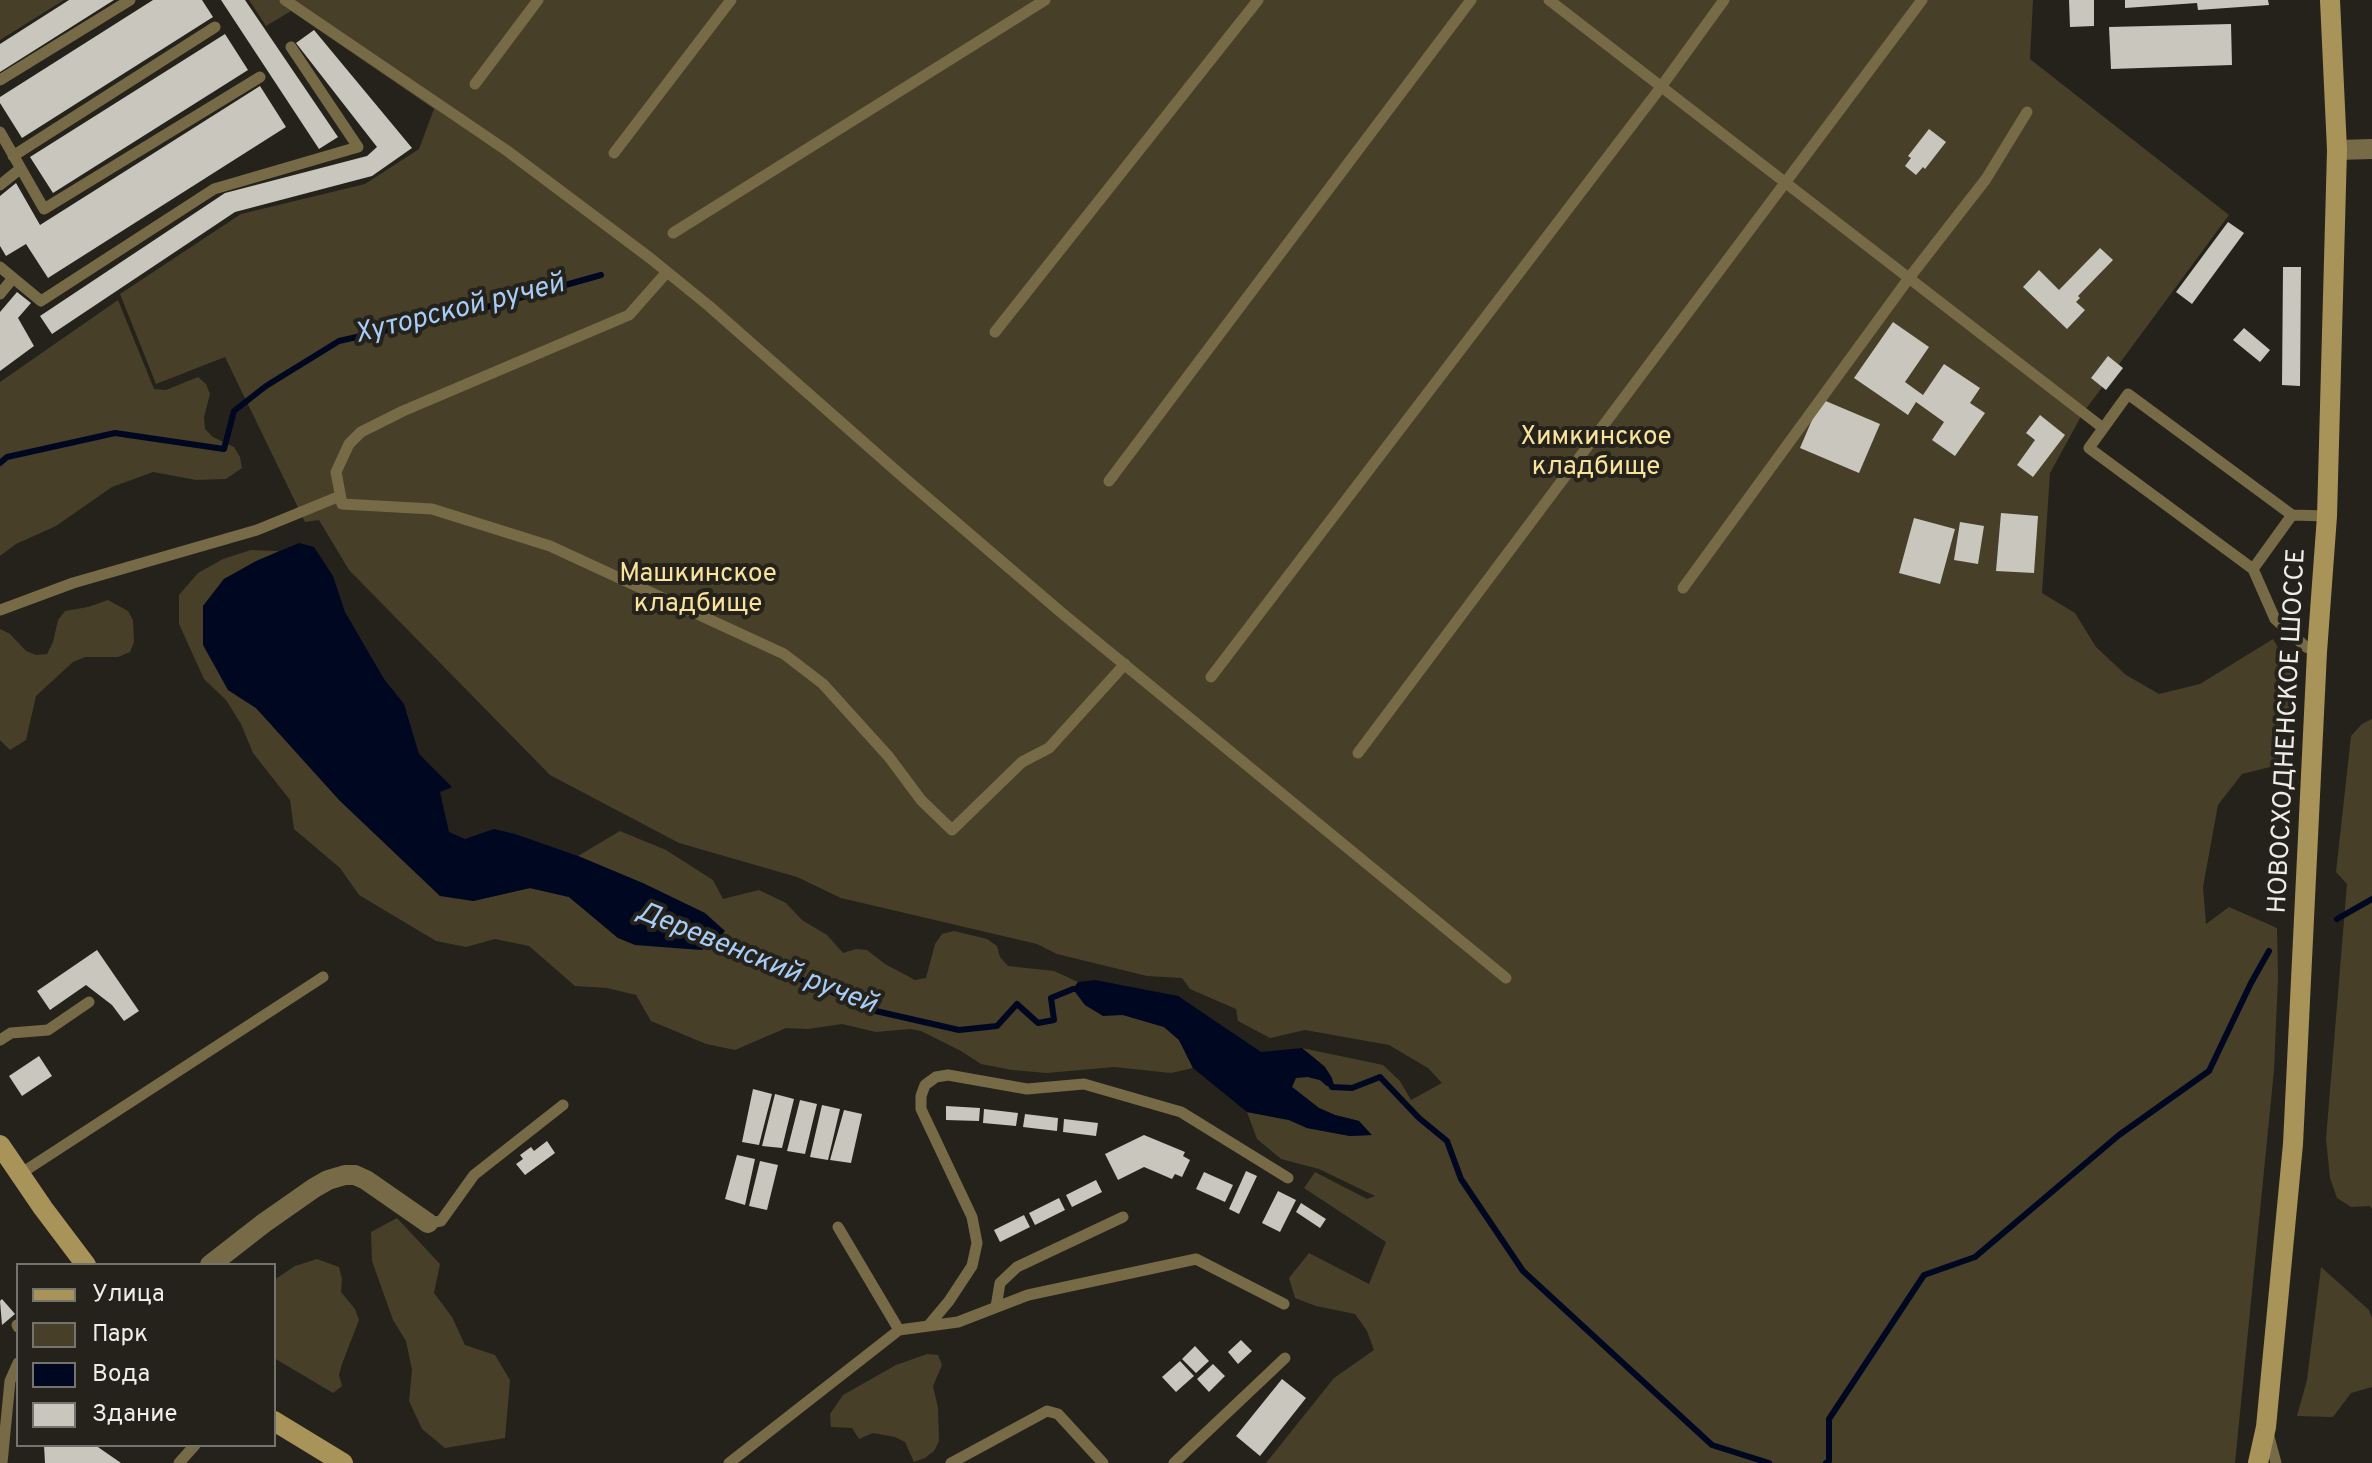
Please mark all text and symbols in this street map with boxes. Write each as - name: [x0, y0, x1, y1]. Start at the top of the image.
- water label: Хуторской ручей: [352, 269, 568, 353]
- park label: Химкинское кладбище: [1520, 423, 1672, 484]
- street label: НОВОСХОДНЕНСКОЕ ШОССЕ: [2264, 548, 2314, 914]
- park label: Машкинское кладбище: [619, 560, 777, 622]
- water label: Деревенский ручей: [631, 896, 881, 1024]
- legend: [16, 1263, 276, 1447]
- text: Улица: [92, 1280, 165, 1310]
- text: Парк: [92, 1320, 148, 1350]
- text: Вода: [92, 1360, 150, 1390]
- text: Здание: [92, 1400, 178, 1430]

